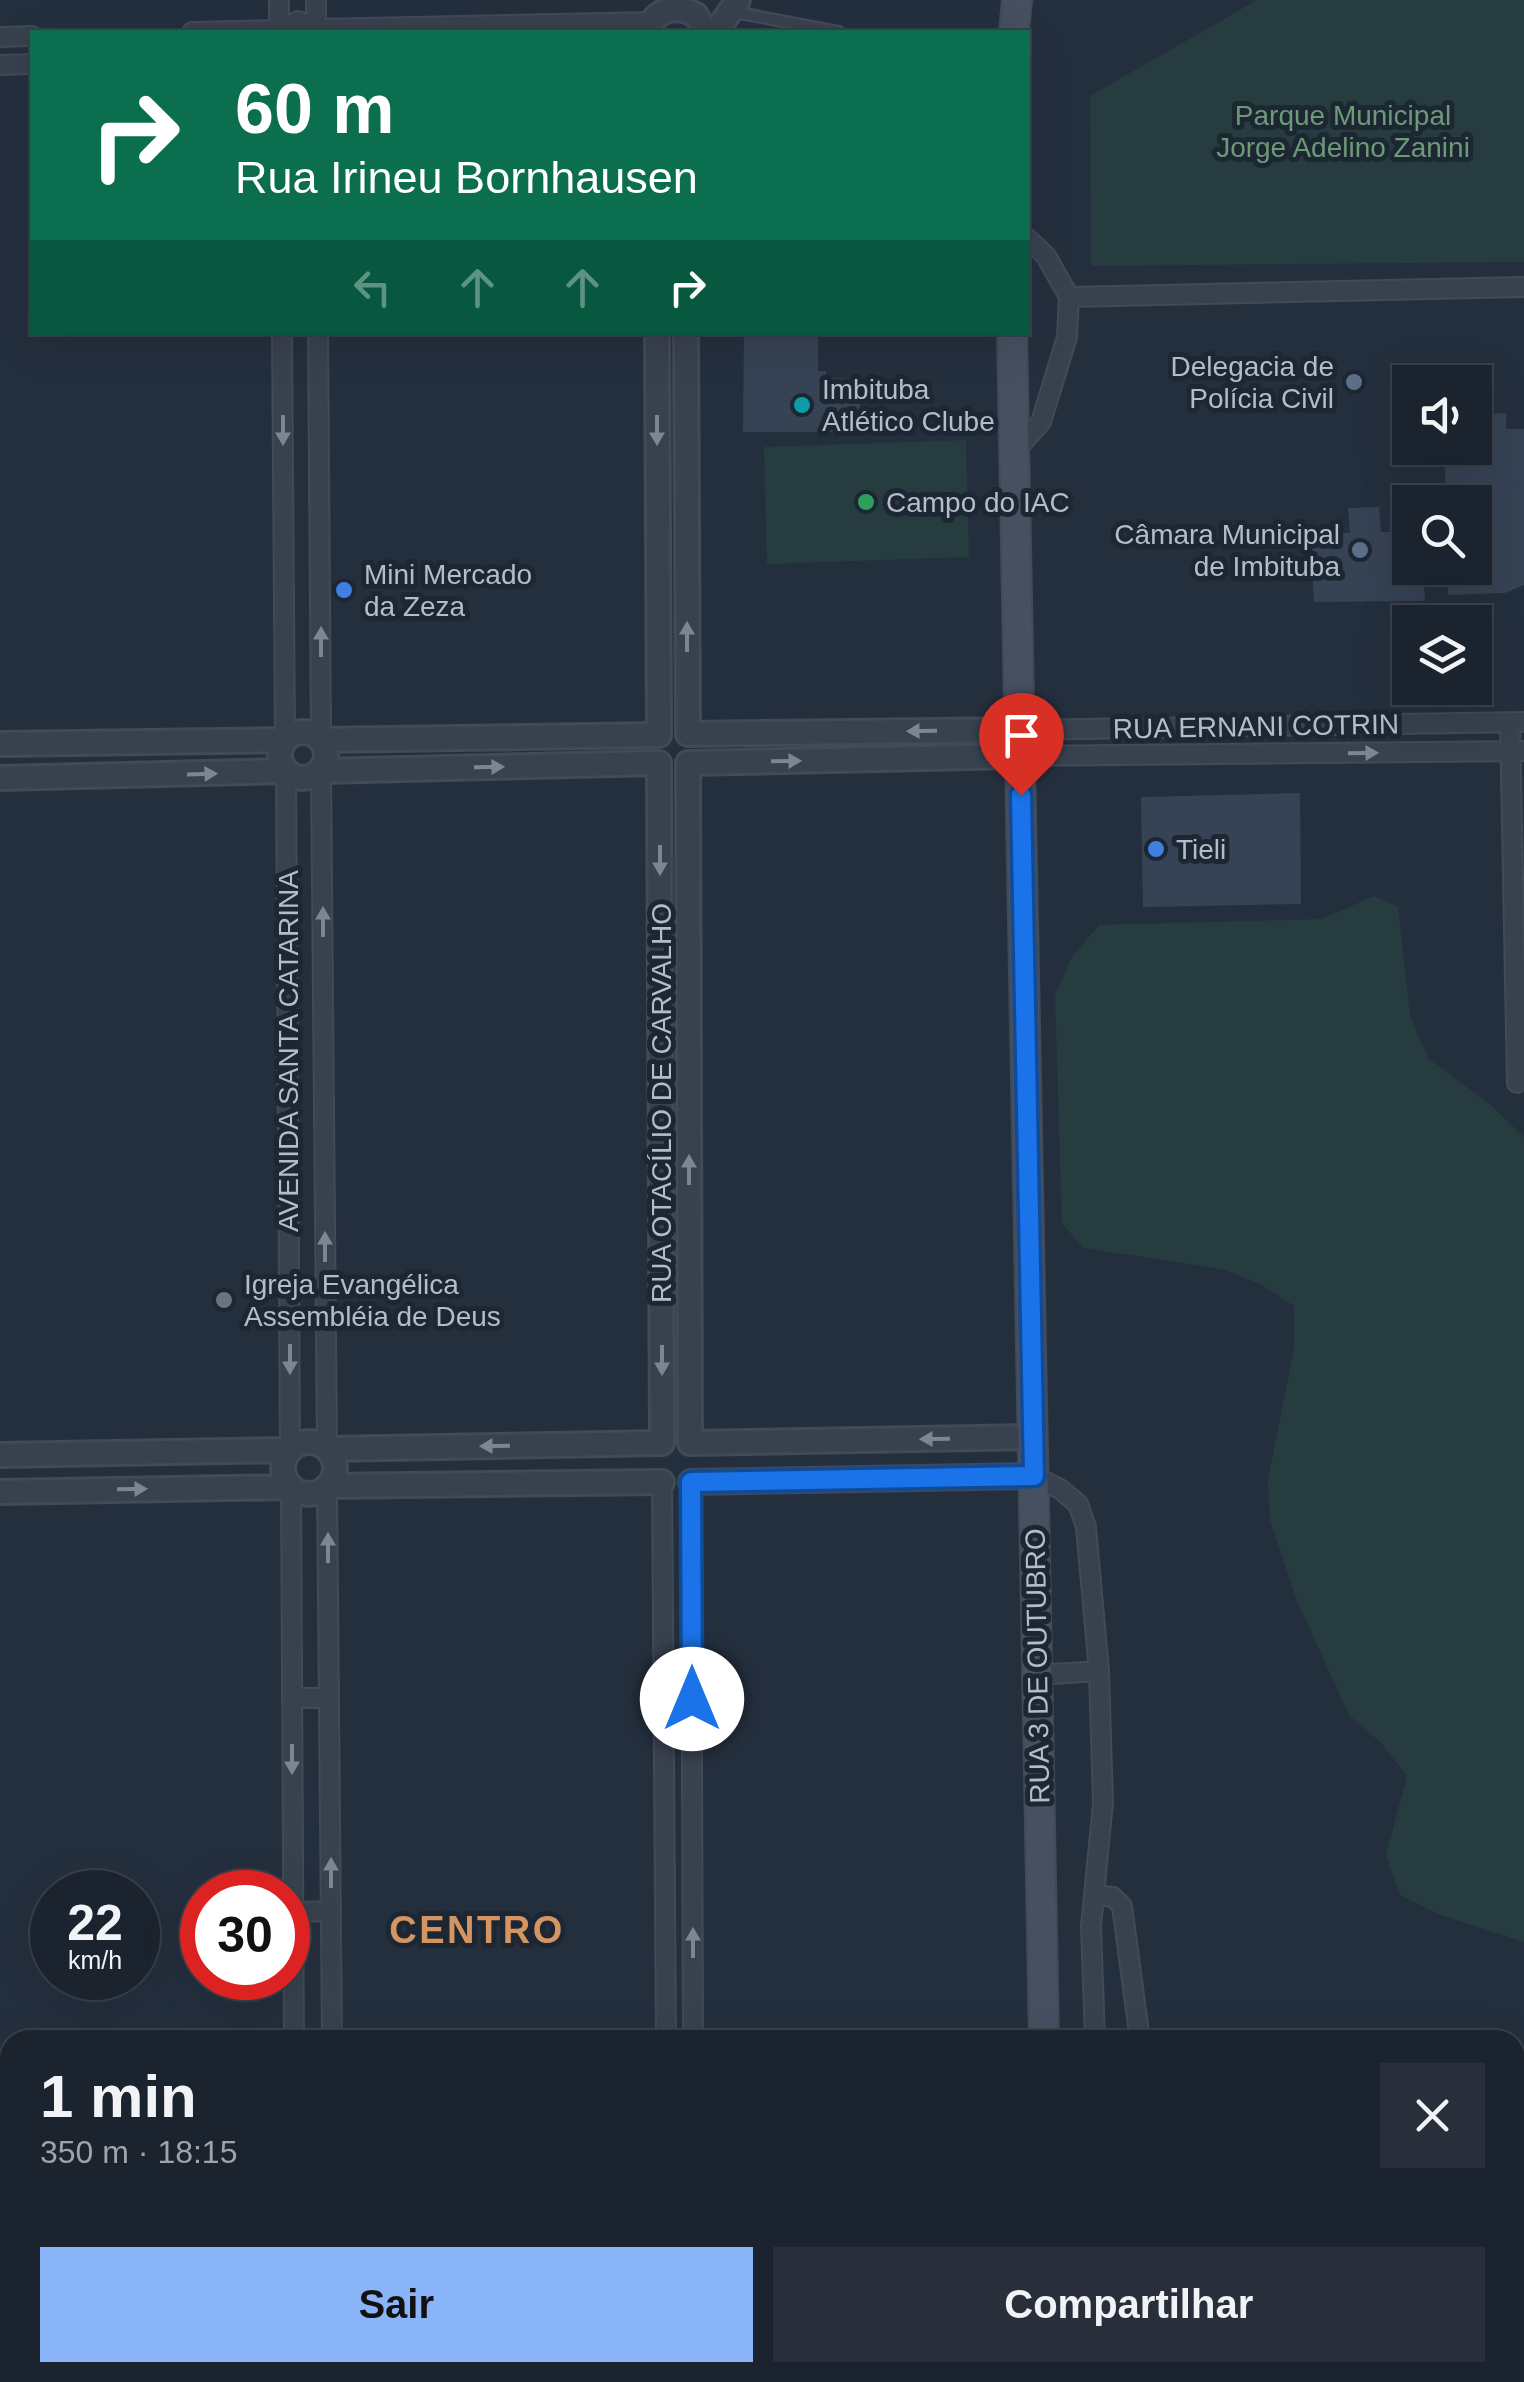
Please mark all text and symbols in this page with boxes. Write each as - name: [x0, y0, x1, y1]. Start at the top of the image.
- icon: right: [70, 70, 200, 200]
- text: 60 m: [235, 70, 395, 148]
- park label: Parque Municipal Jorge Adelino Zanini: [1216, 100, 1470, 163]
- text: Rua Irineu Bornhausen: [235, 152, 698, 203]
- icon: left: [345, 260, 400, 315]
- icon: ahead: [450, 260, 505, 315]
- icon: ahead: [555, 260, 610, 315]
- icon: right: [660, 260, 715, 315]
- place label: Delegacia de Polícia Civil: [1171, 351, 1334, 414]
- map controls: [1392, 365, 1492, 705]
- button: sound: [1392, 365, 1492, 465]
- marker: Delegacia de Polícia Civil: [1343, 371, 1365, 393]
- place label: Imbituba Atlético Clube: [822, 374, 995, 437]
- marker: Imbituba Atlético Clube: [791, 394, 813, 416]
- one-way arrow: [275, 414, 291, 446]
- one-way arrow: [649, 414, 665, 446]
- button: search: [1392, 485, 1492, 585]
- place label: Campo do IAC: [886, 487, 1070, 518]
- marker: Campo do IAC: [855, 491, 877, 513]
- place label: Câmara Municipal de Imbituba: [1114, 519, 1340, 582]
- marker: Câmara Municipal de Imbituba: [1349, 539, 1371, 561]
- place label: Mini Mercado da Zeza: [364, 559, 532, 622]
- marker: Mini Mercado da Zeza: [333, 579, 355, 601]
- button: layers: [1392, 605, 1492, 705]
- one-way arrow: [679, 620, 695, 652]
- one-way arrow: [312, 626, 328, 658]
- pin: [979, 693, 1064, 796]
- icon: arrive: [994, 708, 1049, 763]
- street label: RUA ERNANI COTRIN: [1113, 709, 1399, 744]
- one-way arrow: [905, 723, 937, 739]
- one-way arrow: [1348, 744, 1380, 760]
- one-way arrow: [770, 752, 802, 768]
- one-way arrow: [473, 759, 505, 775]
- one-way arrow: [187, 765, 219, 781]
- place label: Tieli: [1176, 834, 1226, 865]
- marker: Tieli: [1145, 838, 1167, 860]
- one-way arrow: [652, 845, 668, 877]
- street label: AVENIDA SANTA CATARINA: [273, 870, 304, 1232]
- street label: RUA OTACÍLIO DE CARVALHO: [646, 903, 677, 1303]
- one-way arrow: [315, 905, 331, 937]
- one-way arrow: [681, 1154, 697, 1186]
- one-way arrow: [317, 1230, 333, 1262]
- place label: Igreja Evangélica Assembléia de Deus: [244, 1269, 501, 1332]
- marker: Igreja Evangélica Assembléia de Deus: [213, 1289, 235, 1311]
- one-way arrow: [282, 1343, 298, 1375]
- one-way arrow: [654, 1345, 670, 1377]
- one-way arrow: [918, 1431, 950, 1447]
- one-way arrow: [478, 1439, 510, 1455]
- one-way arrow: [117, 1481, 149, 1497]
- street label: RUA 3 DE OUTUBRO: [1020, 1528, 1055, 1804]
- one-way arrow: [320, 1531, 336, 1563]
- position arrow: [640, 1647, 744, 1751]
- one-way arrow: [284, 1744, 300, 1776]
- one-way arrow: [322, 1856, 338, 1888]
- speed limit sign: 30: [180, 1870, 310, 2000]
- text: 22: [67, 1895, 123, 1951]
- district label: CENTRO: [389, 1909, 565, 1951]
- one-way arrow: [685, 1926, 701, 1958]
- text: km/h: [68, 1946, 122, 1974]
- text: 1 min: [40, 2063, 197, 2130]
- button: close: [1380, 2063, 1485, 2168]
- text: 350 m · 18:15: [40, 2134, 237, 2170]
- button: Sair: [40, 2247, 753, 2362]
- button: Compartilhar: [773, 2247, 1485, 2362]

